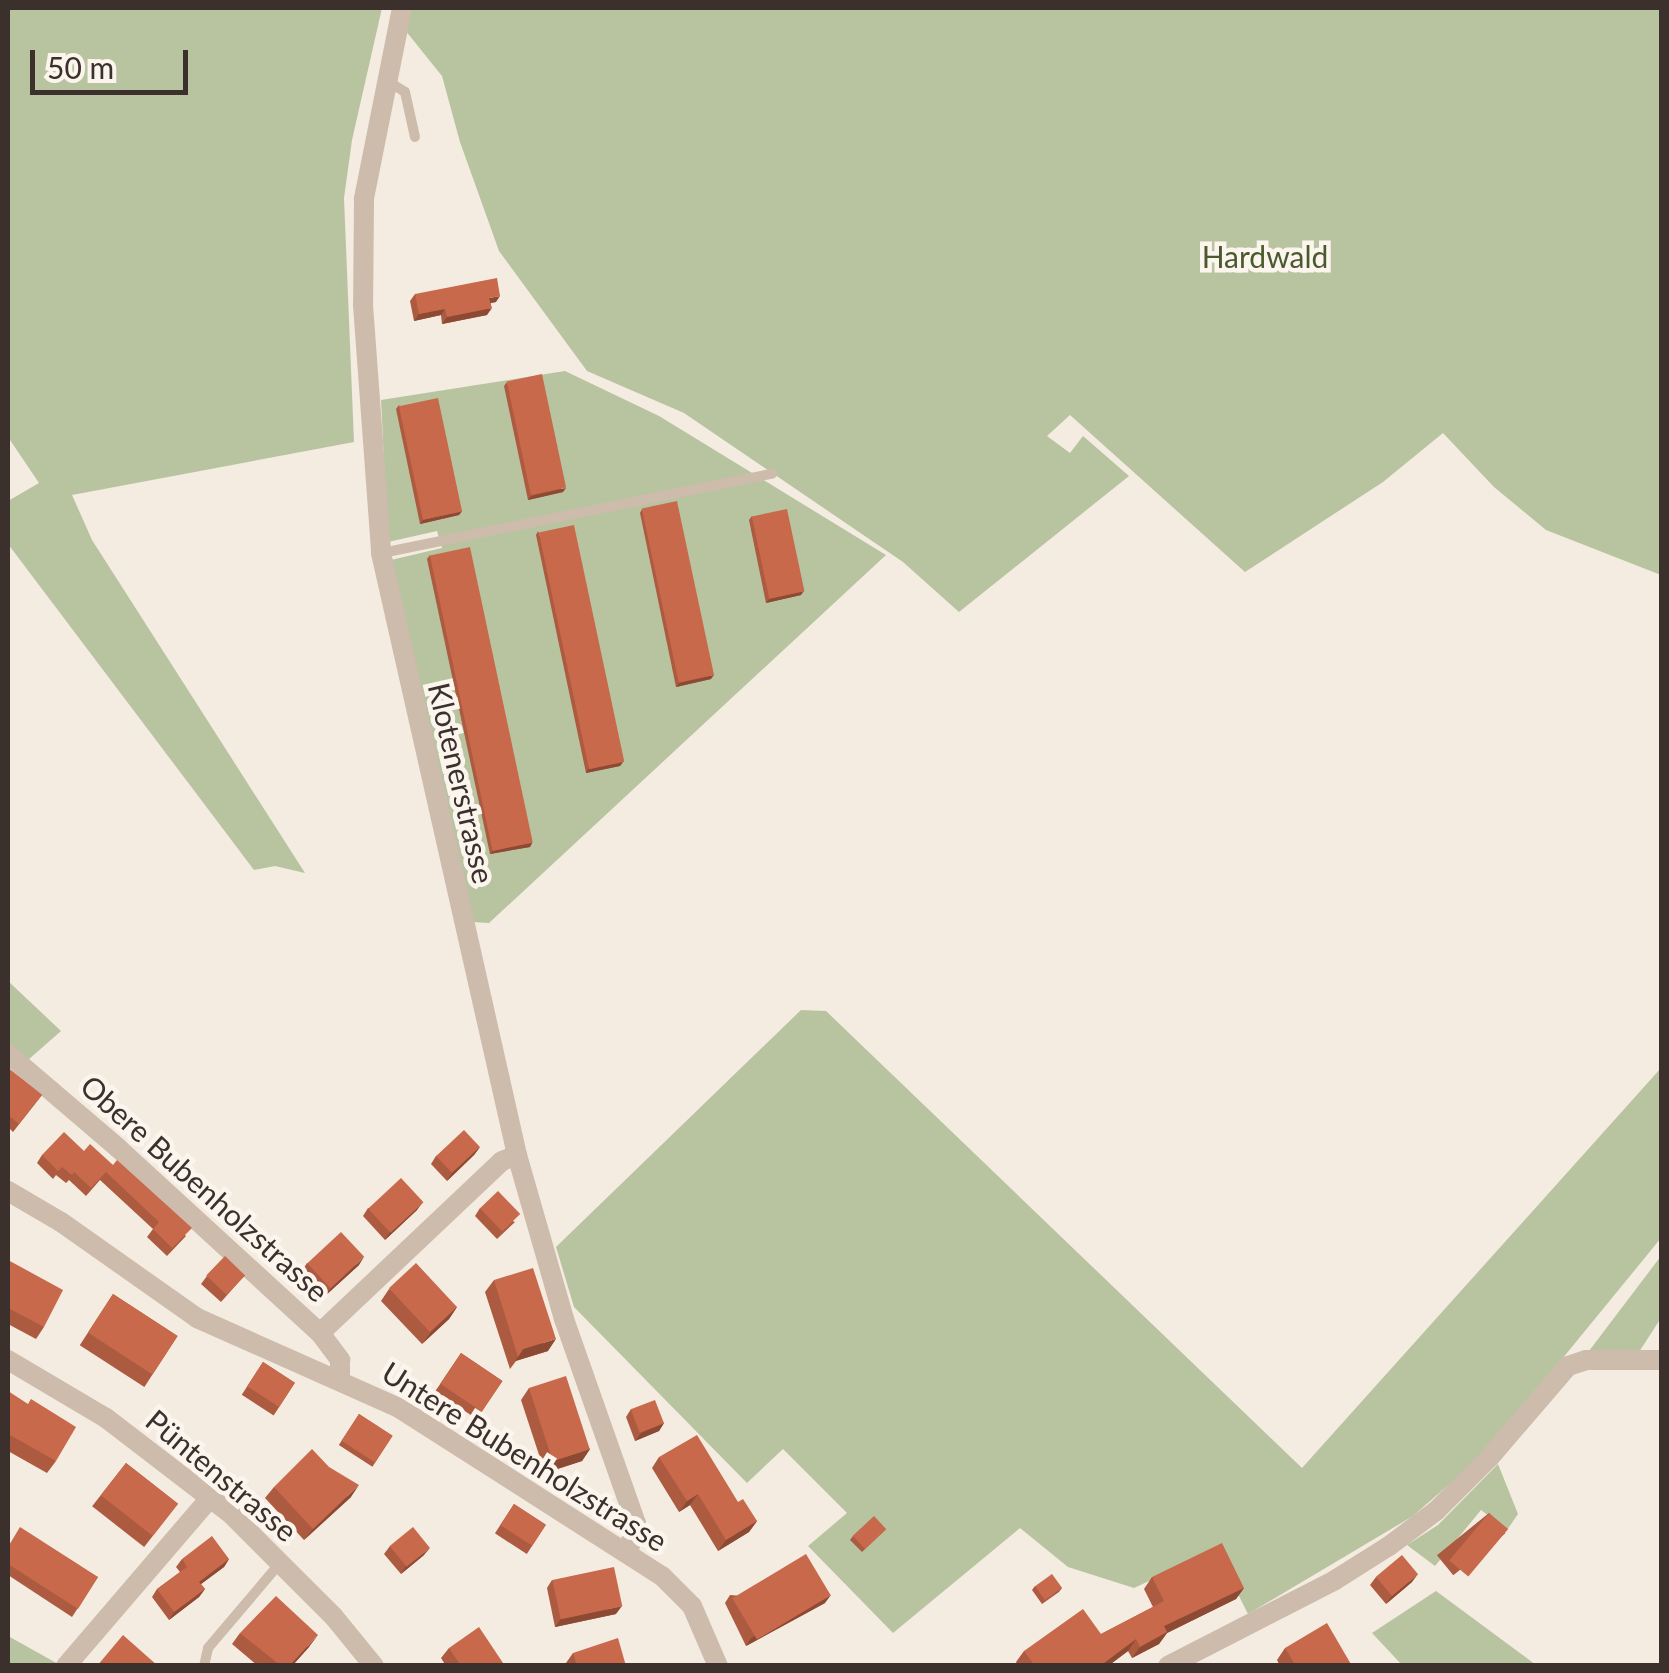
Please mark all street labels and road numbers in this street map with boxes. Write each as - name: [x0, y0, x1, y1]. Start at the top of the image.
- street label: Klotenerstrasse: [421, 679, 503, 887]
- street label: Obere Bubenholzstrasse: [74, 1067, 336, 1309]
- street label: Untere Bubenholzstrasse: [376, 1354, 674, 1558]
- street label: Püntenstrasse: [139, 1402, 305, 1548]

